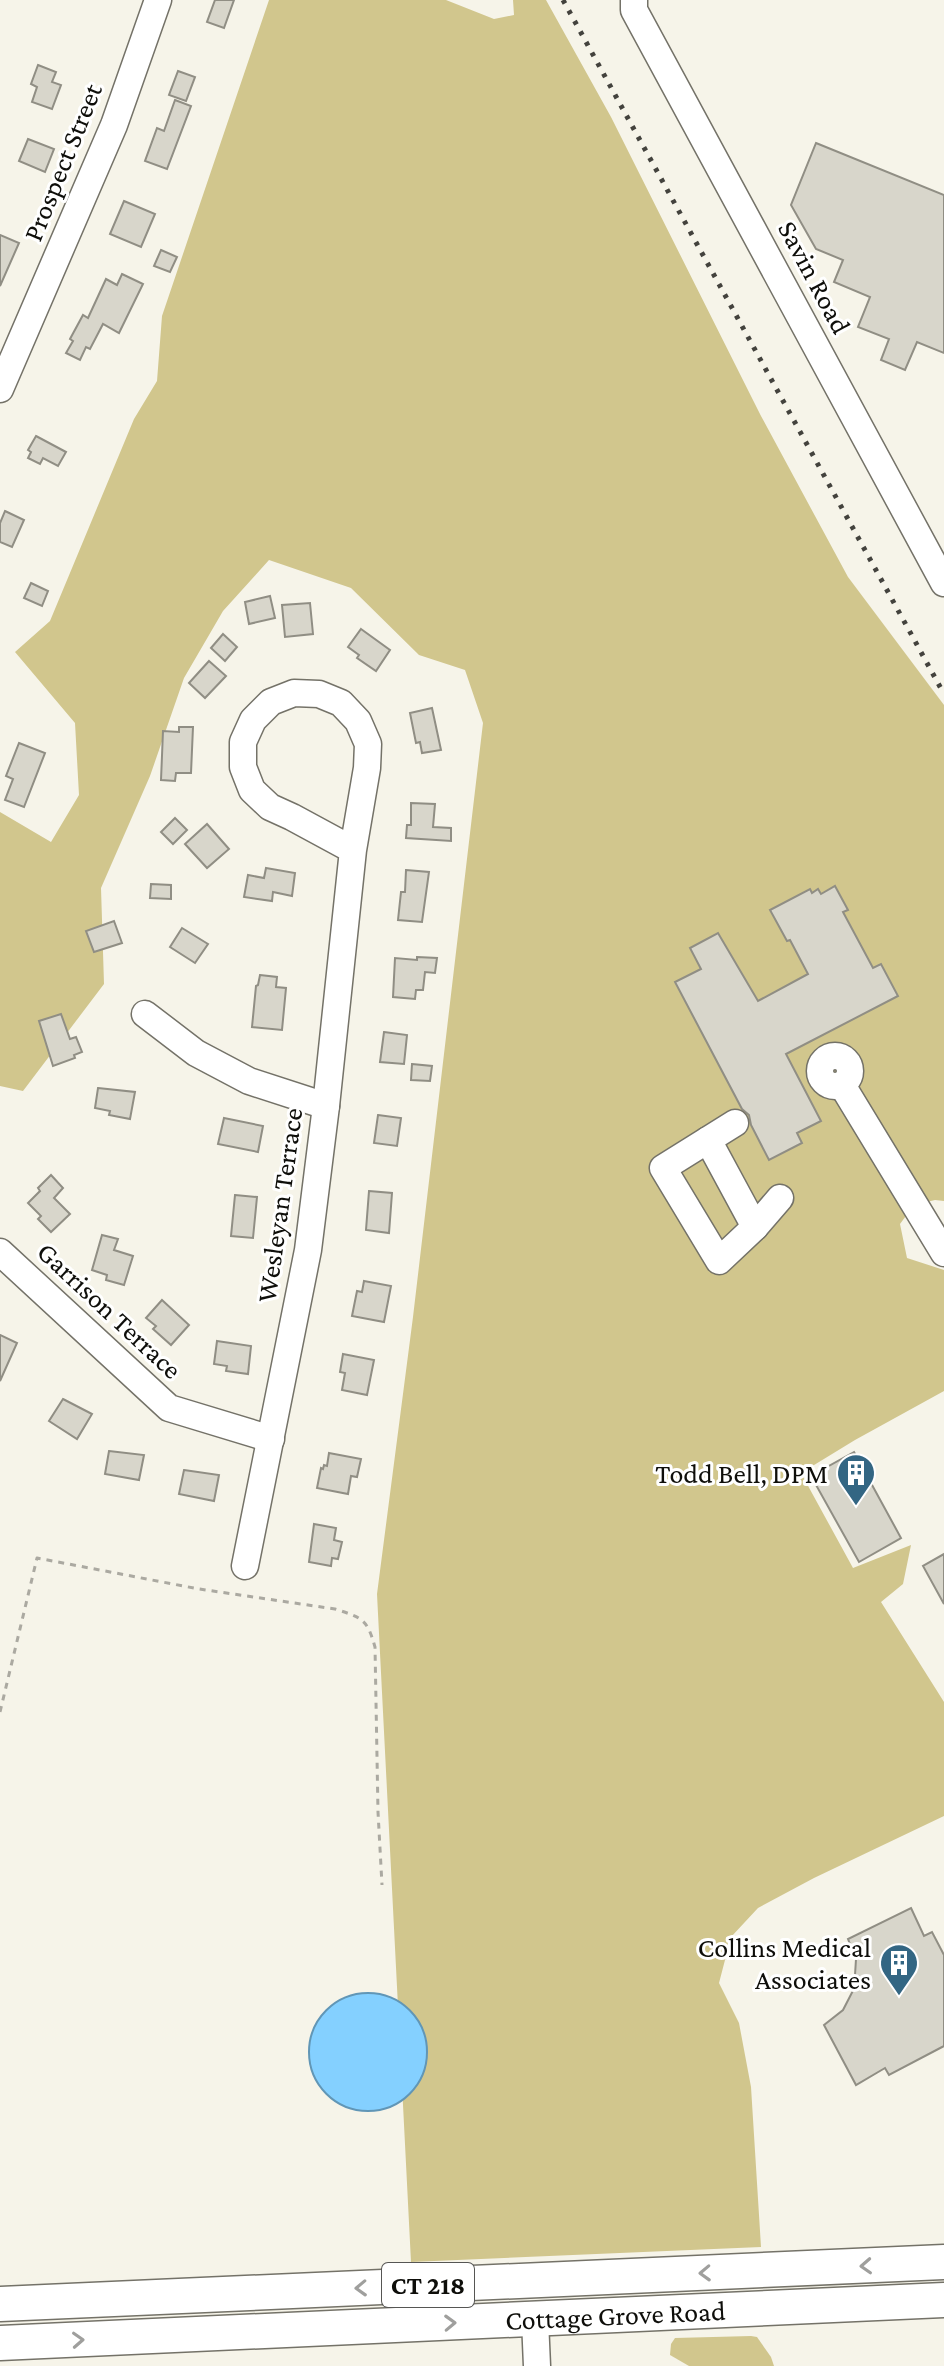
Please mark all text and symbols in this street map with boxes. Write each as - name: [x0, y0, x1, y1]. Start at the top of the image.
- street label: Prospect Street: [17, 78, 108, 245]
- street label: Savin Road: [772, 216, 857, 339]
- street label: Wesleyan Terrace: [251, 1106, 308, 1304]
- street label: Garrison Terrace: [31, 1236, 188, 1385]
- building icon: Todd Bell, DPM: [835, 1452, 877, 1507]
- place label: Todd Bell, DPM: [655, 1458, 828, 1489]
- place label: Collins Medical Associates: [698, 1932, 871, 1995]
- building icon: Collins Medical Associates: [878, 1942, 920, 1997]
- one-way arrow: [859, 2257, 872, 2274]
- road number: CT 218: [382, 2263, 474, 2307]
- one-way arrow: [698, 2265, 711, 2282]
- one-way arrow: [354, 2280, 367, 2297]
- street label: Cottage Grove Road: [504, 2295, 727, 2336]
- one-way arrow: [444, 2315, 457, 2332]
- one-way arrow: [72, 2331, 85, 2348]

